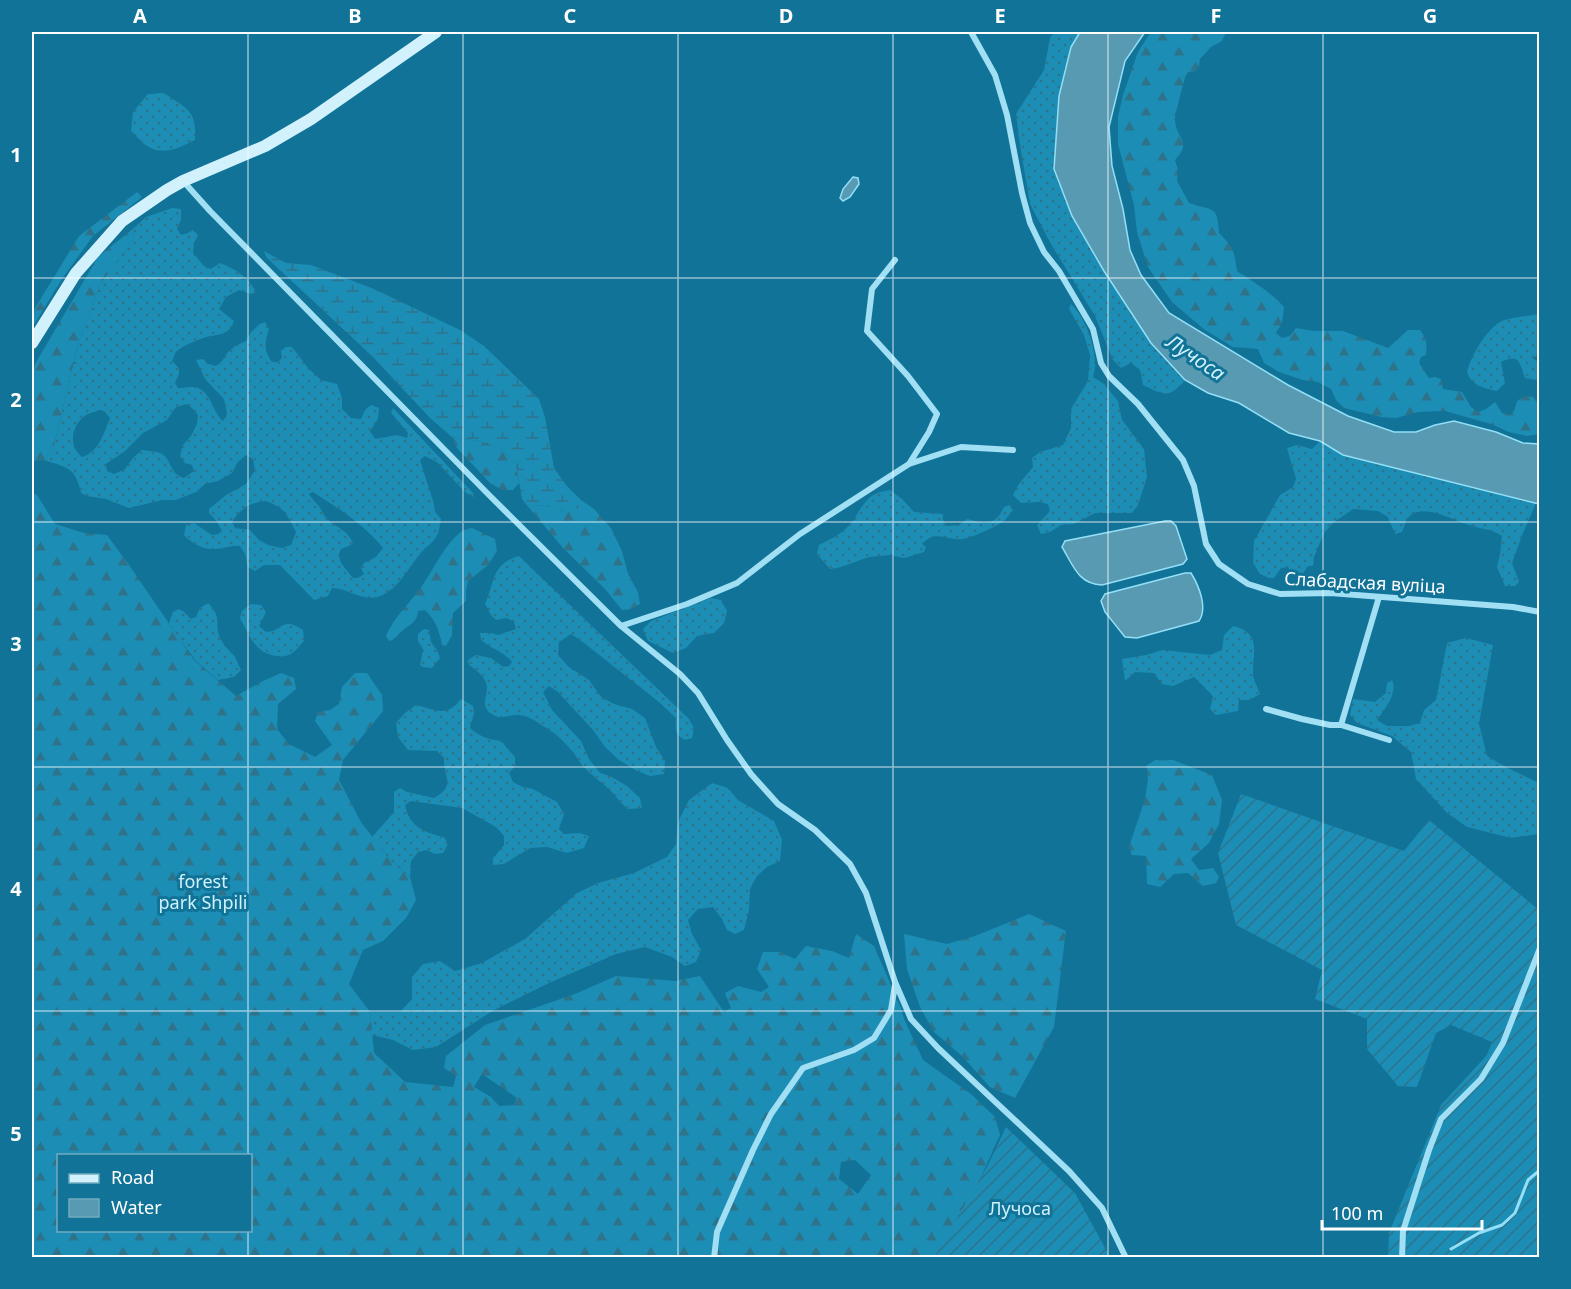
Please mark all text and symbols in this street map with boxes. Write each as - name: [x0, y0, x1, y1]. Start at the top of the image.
- text: A: [133, 2, 147, 29]
- text: B: [348, 2, 362, 29]
- text: C: [564, 2, 577, 29]
- text: D: [779, 2, 793, 29]
- text: E: [994, 2, 1006, 29]
- text: F: [1211, 2, 1221, 29]
- text: G: [1423, 2, 1437, 29]
- text: 1: [10, 141, 22, 168]
- water label: Лучоса: [1160, 327, 1231, 387]
- text: 2: [10, 386, 22, 413]
- street label: Слабадская вуліца: [1284, 566, 1446, 598]
- text: 3: [10, 630, 22, 657]
- park label: forest park Shpili: [159, 869, 247, 914]
- text: 4: [10, 875, 22, 902]
- text: 5: [10, 1120, 22, 1147]
- legend: [57, 1154, 252, 1232]
- text: Road: [111, 1165, 154, 1189]
- scale bar: [1322, 1193, 1482, 1231]
- text: Water: [111, 1195, 162, 1219]
- park label: Лучоса: [989, 1196, 1051, 1220]
- text: 100 m: [1331, 1201, 1383, 1225]

